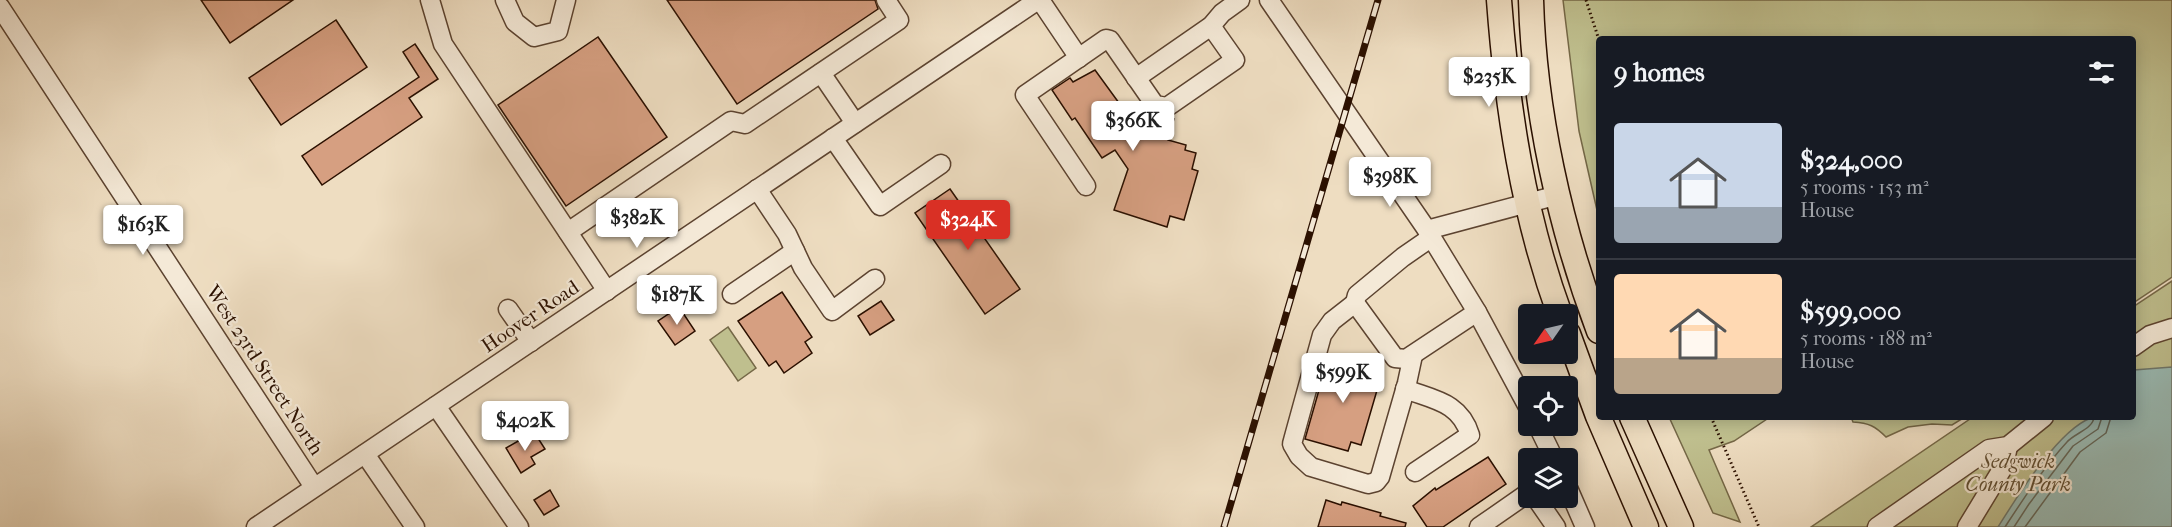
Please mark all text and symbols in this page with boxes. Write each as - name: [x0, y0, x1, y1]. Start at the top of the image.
- icon: filters: [2085, 56, 2118, 89]
- pin: $235K: [1447, 57, 1531, 108]
- text: 9 homes: [1614, 57, 1705, 88]
- text: $235K: [1463, 65, 1515, 88]
- pin: $366K: [1091, 101, 1175, 152]
- text: $366K: [1105, 109, 1161, 132]
- text: $324,000: [1800, 145, 1903, 176]
- icon: home: [1662, 147, 1734, 219]
- pin: $398K: [1348, 157, 1432, 208]
- text: $398K: [1363, 165, 1417, 188]
- text: 5 rooms · 153 m²: [1800, 176, 1929, 199]
- pin: $382K: [595, 198, 679, 249]
- text: House: [1800, 199, 1854, 222]
- pin: $324K: [926, 200, 1010, 251]
- pin: $163K: [101, 205, 185, 256]
- text: $382K: [610, 206, 664, 229]
- text: $324K: [940, 208, 996, 231]
- text: $163K: [117, 213, 169, 236]
- street label: Hoover Road: [477, 275, 584, 357]
- pin: $187K: [635, 275, 719, 326]
- street label: West 23rd Street North: [201, 280, 329, 460]
- text: $187K: [651, 283, 703, 306]
- text: $599,000: [1800, 296, 1901, 327]
- icon: home: [1662, 298, 1734, 370]
- north arrow: [1518, 304, 1578, 364]
- map controls: [1518, 304, 1578, 508]
- text: 5 rooms · 188 m²: [1800, 327, 1932, 350]
- text: House: [1800, 350, 1854, 373]
- pin: $599K: [1301, 353, 1385, 404]
- text: $599K: [1315, 361, 1371, 384]
- button: locate: [1518, 376, 1578, 436]
- pin: $402K: [483, 401, 567, 452]
- text: $402K: [496, 409, 554, 432]
- button: layers: [1518, 448, 1578, 508]
- park label: Sedgwick County Park: [1965, 450, 2071, 496]

